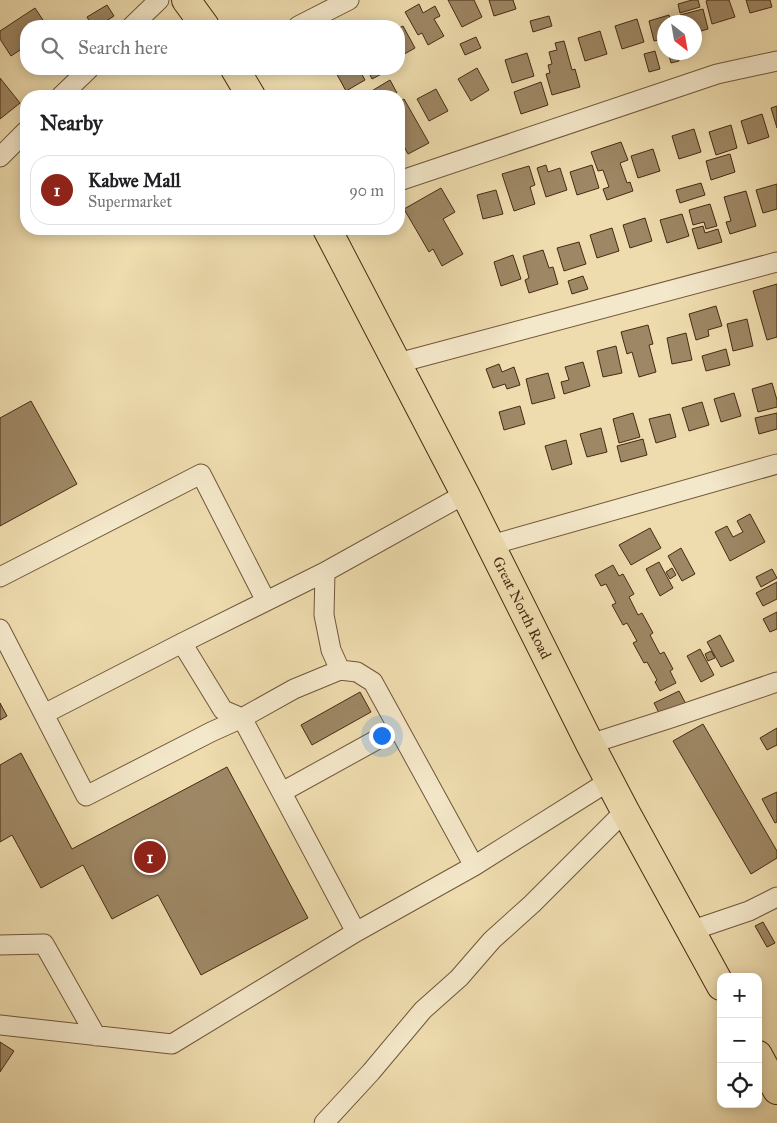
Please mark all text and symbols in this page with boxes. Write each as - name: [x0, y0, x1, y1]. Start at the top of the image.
- north arrow: [657, 15, 702, 60]
- search box: [20, 20, 405, 75]
- icon: search: [38, 34, 66, 62]
- text: Search here: [78, 36, 168, 59]
- text: Nearby: [40, 110, 103, 136]
- text: Kabwe Mall: [88, 169, 181, 192]
- text: 1: [54, 181, 60, 200]
- text: 90 m: [349, 181, 384, 200]
- text: Supermarket: [88, 192, 172, 211]
- street label: Great North Road: [489, 554, 555, 662]
- your location: [369, 723, 395, 749]
- pin: 1: [134, 838, 166, 876]
- map controls: [717, 973, 762, 1108]
- button: +: [717, 973, 762, 1018]
- button: −: [717, 1018, 762, 1063]
- button: locate: [717, 1063, 762, 1108]

